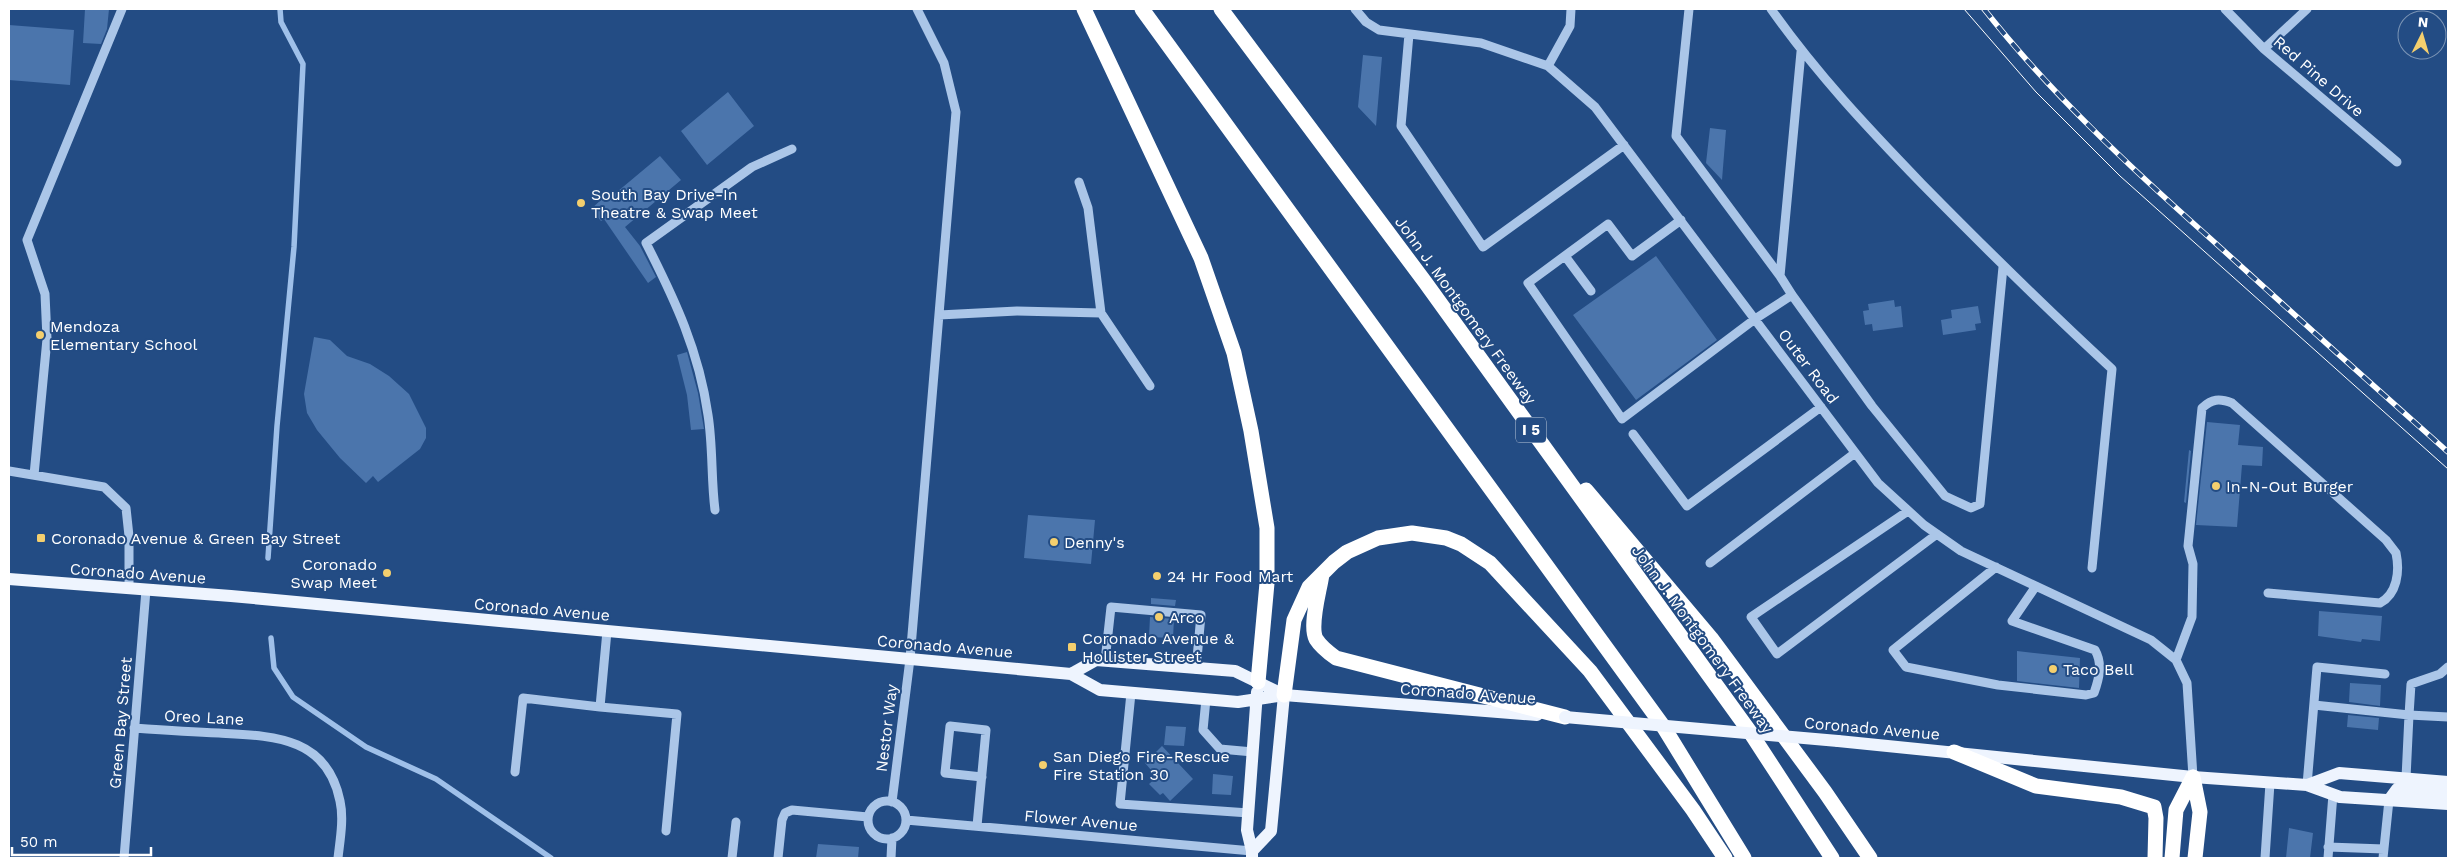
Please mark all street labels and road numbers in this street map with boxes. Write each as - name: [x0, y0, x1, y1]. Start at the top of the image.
- street label: Red Pine Drive: [2270, 32, 2368, 121]
- street label: John J. Montgomery Freeway: [1391, 213, 1541, 409]
- street label: Outer Road: [1774, 325, 1843, 407]
- road number: I 5: [1516, 418, 1546, 442]
- street label: John J. Montgomery Freeway: [1628, 542, 1778, 738]
- street label: Coronado Avenue: [69, 559, 207, 588]
- street label: Coronado Avenue: [473, 594, 611, 625]
- street label: Coronado Avenue: [876, 631, 1014, 662]
- street label: Green Bay Street: [105, 656, 136, 790]
- street label: Coronado Avenue: [1399, 679, 1537, 708]
- street label: Nestor Way: [872, 682, 901, 773]
- street label: Oreo Lane: [163, 706, 245, 729]
- street label: Coronado Avenue: [1803, 713, 1941, 744]
- street label: Flower Avenue: [1023, 806, 1139, 835]

